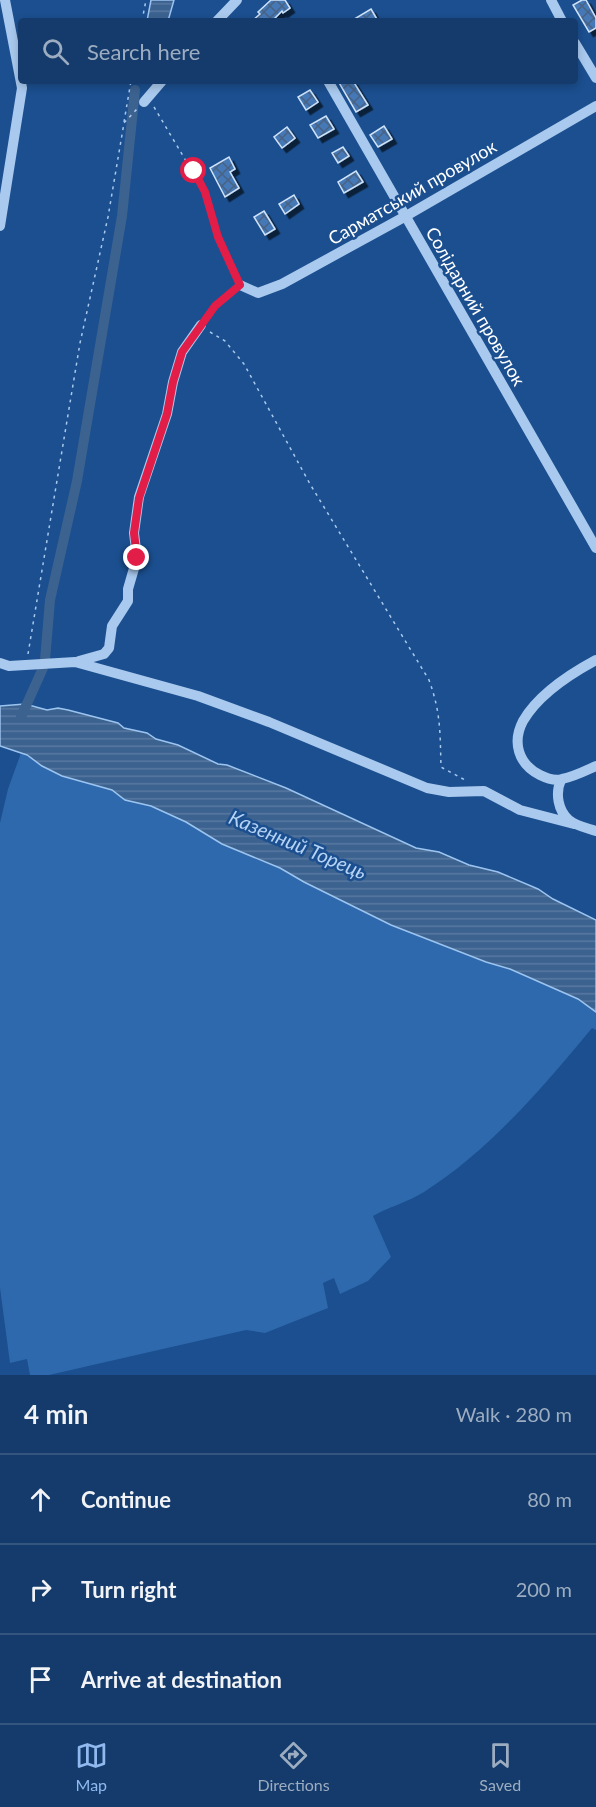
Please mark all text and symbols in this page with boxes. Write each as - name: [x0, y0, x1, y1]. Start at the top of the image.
- search box: [18, 18, 578, 84]
- icon: search: [39, 35, 72, 68]
- text: Search here: [87, 38, 200, 65]
- street label: Сарматський провулок: [324, 134, 501, 249]
- route start: [180, 157, 206, 183]
- street label: Солідарний провулок: [422, 223, 531, 390]
- route end: [123, 544, 149, 570]
- water label: Казенний Торець: [226, 804, 370, 884]
- text: 4 min: [24, 1398, 88, 1430]
- text: Walk · 280 m: [456, 1402, 572, 1426]
- icon: ahead: [24, 1483, 57, 1516]
- text: Continue: [81, 1486, 171, 1513]
- text: 80 m: [527, 1487, 572, 1511]
- icon: right: [24, 1573, 57, 1606]
- text: Turn right: [81, 1576, 176, 1603]
- text: 200 m: [516, 1577, 572, 1601]
- icon: arrive: [24, 1663, 57, 1696]
- text: Arrive at destination: [81, 1666, 282, 1693]
- tab: Map: [75, 1739, 108, 1794]
- tab: Directions: [257, 1739, 330, 1794]
- tab: Saved: [479, 1739, 521, 1794]

